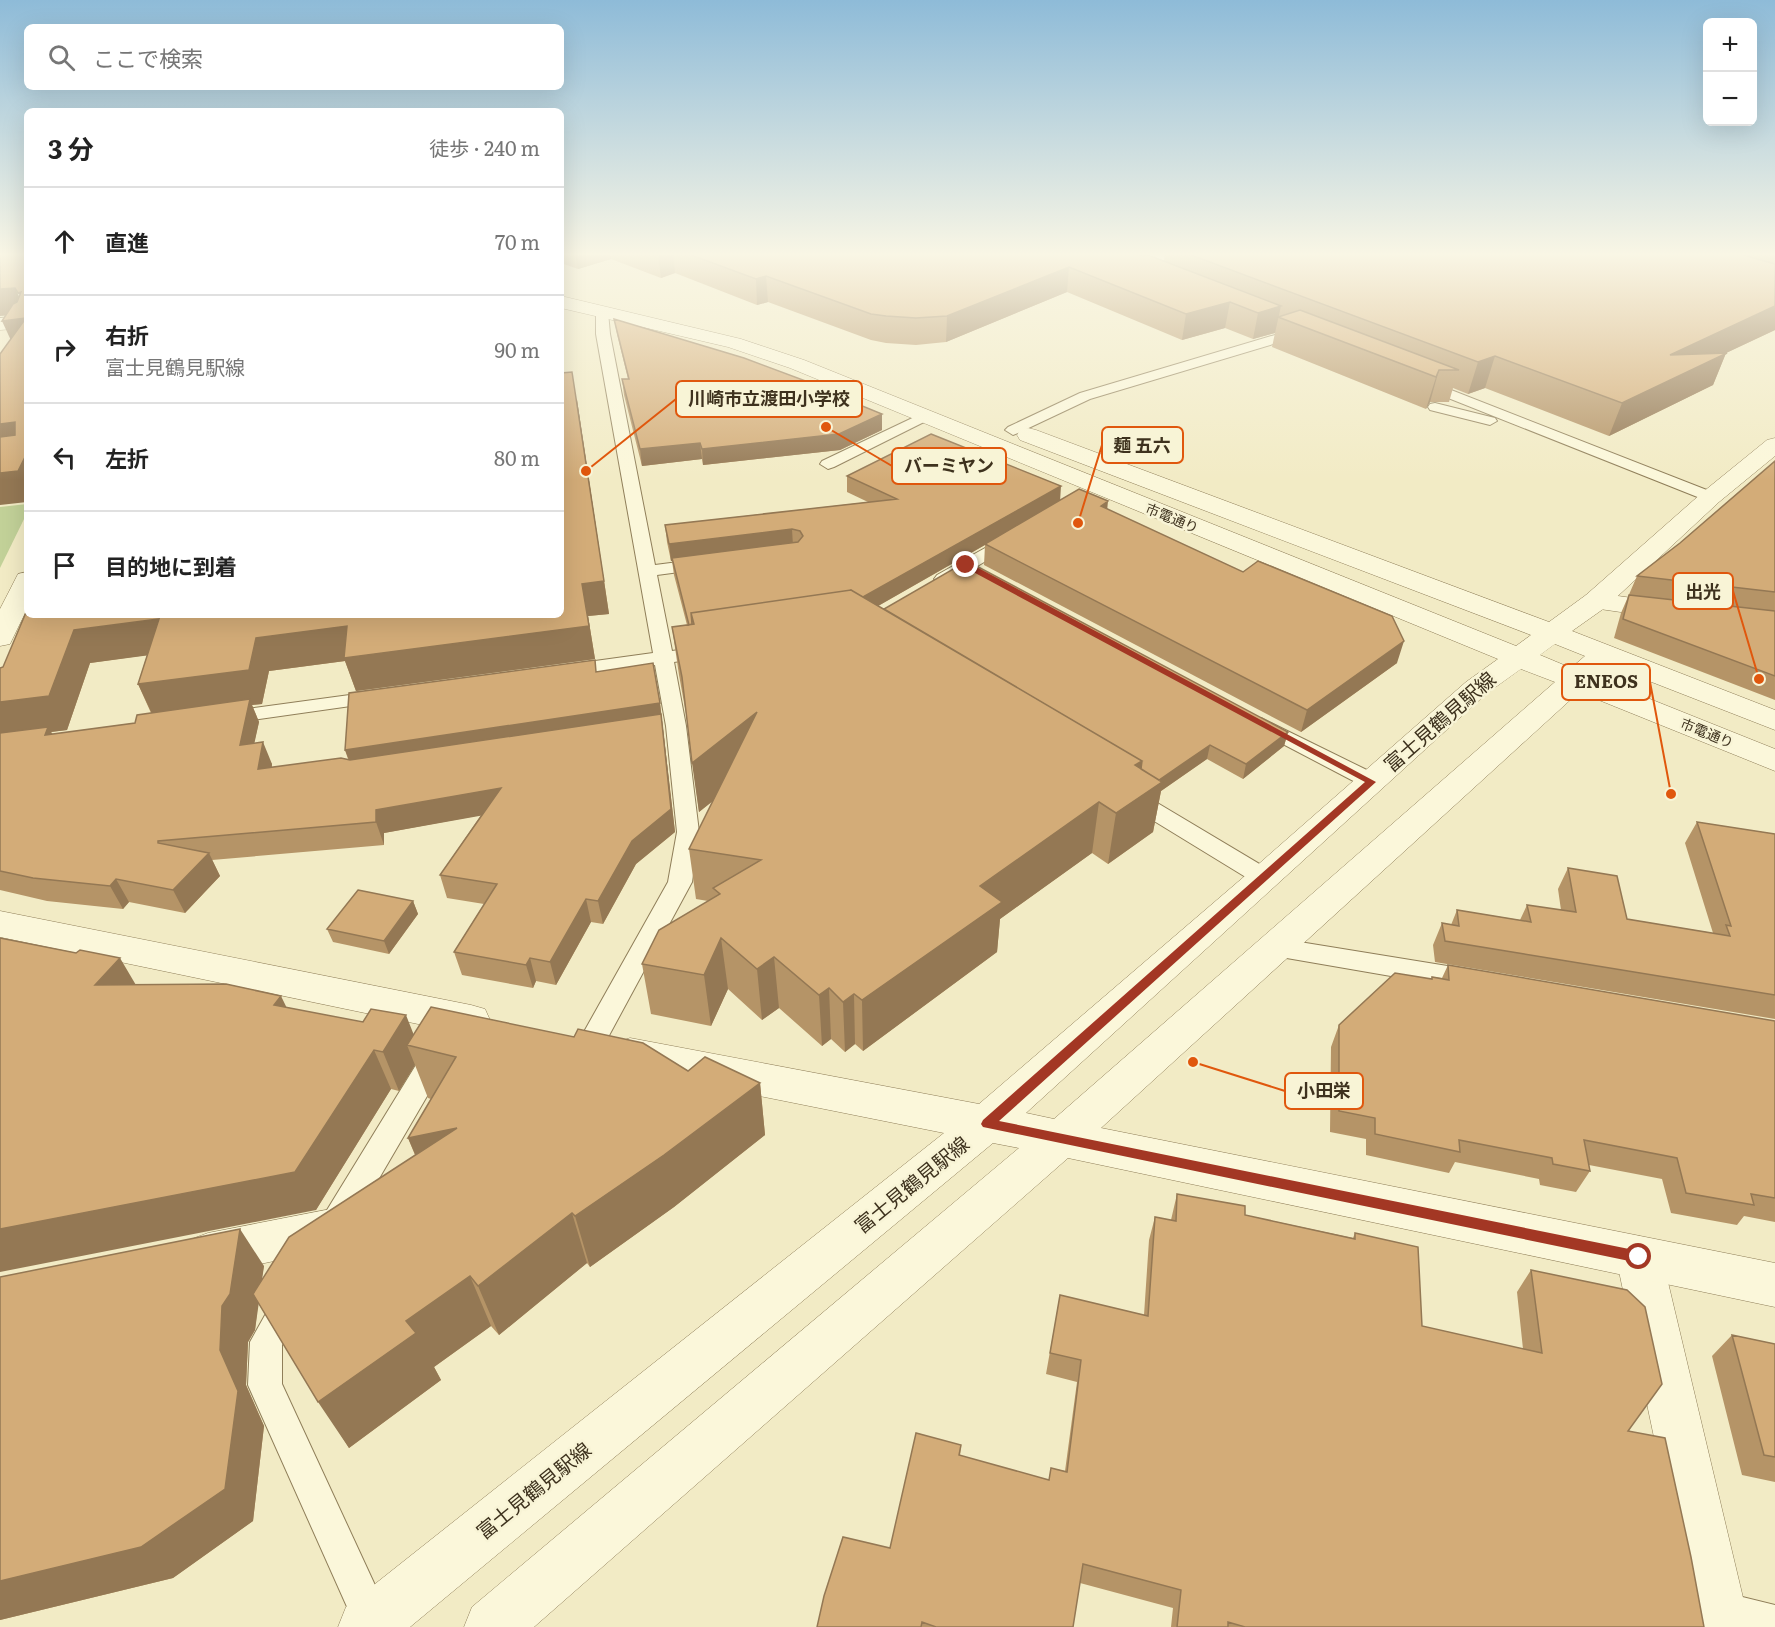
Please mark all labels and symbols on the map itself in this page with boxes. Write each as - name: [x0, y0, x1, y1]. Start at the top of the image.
- callout: 川崎市立渡田小学校: [676, 381, 862, 417]
- text: 川崎市立渡田小学校: [688, 384, 850, 411]
- callout: 麺 五六: [1102, 427, 1183, 463]
- text: 麺 五六: [1113, 431, 1171, 458]
- callout: バーミヤン: [892, 448, 1006, 484]
- text: バーミヤン: [904, 451, 994, 478]
- street label: 市電通り: [1143, 497, 1202, 537]
- route end: [952, 551, 978, 577]
- callout: 出光: [1673, 573, 1733, 609]
- text: 出光: [1685, 577, 1721, 604]
- street label: 富士見鶴見駅線: [1376, 663, 1501, 778]
- callout: ENEOS: [1562, 664, 1650, 700]
- text: ENEOS: [1574, 667, 1638, 694]
- street label: 市電通り: [1678, 712, 1737, 752]
- callout: 小田栄: [1285, 1073, 1363, 1109]
- text: 小田栄: [1297, 1076, 1351, 1103]
- street label: 富士見鶴見駅線: [847, 1128, 975, 1239]
- route start: [1625, 1243, 1651, 1269]
- street label: 富士見鶴見駅線: [469, 1434, 597, 1545]

